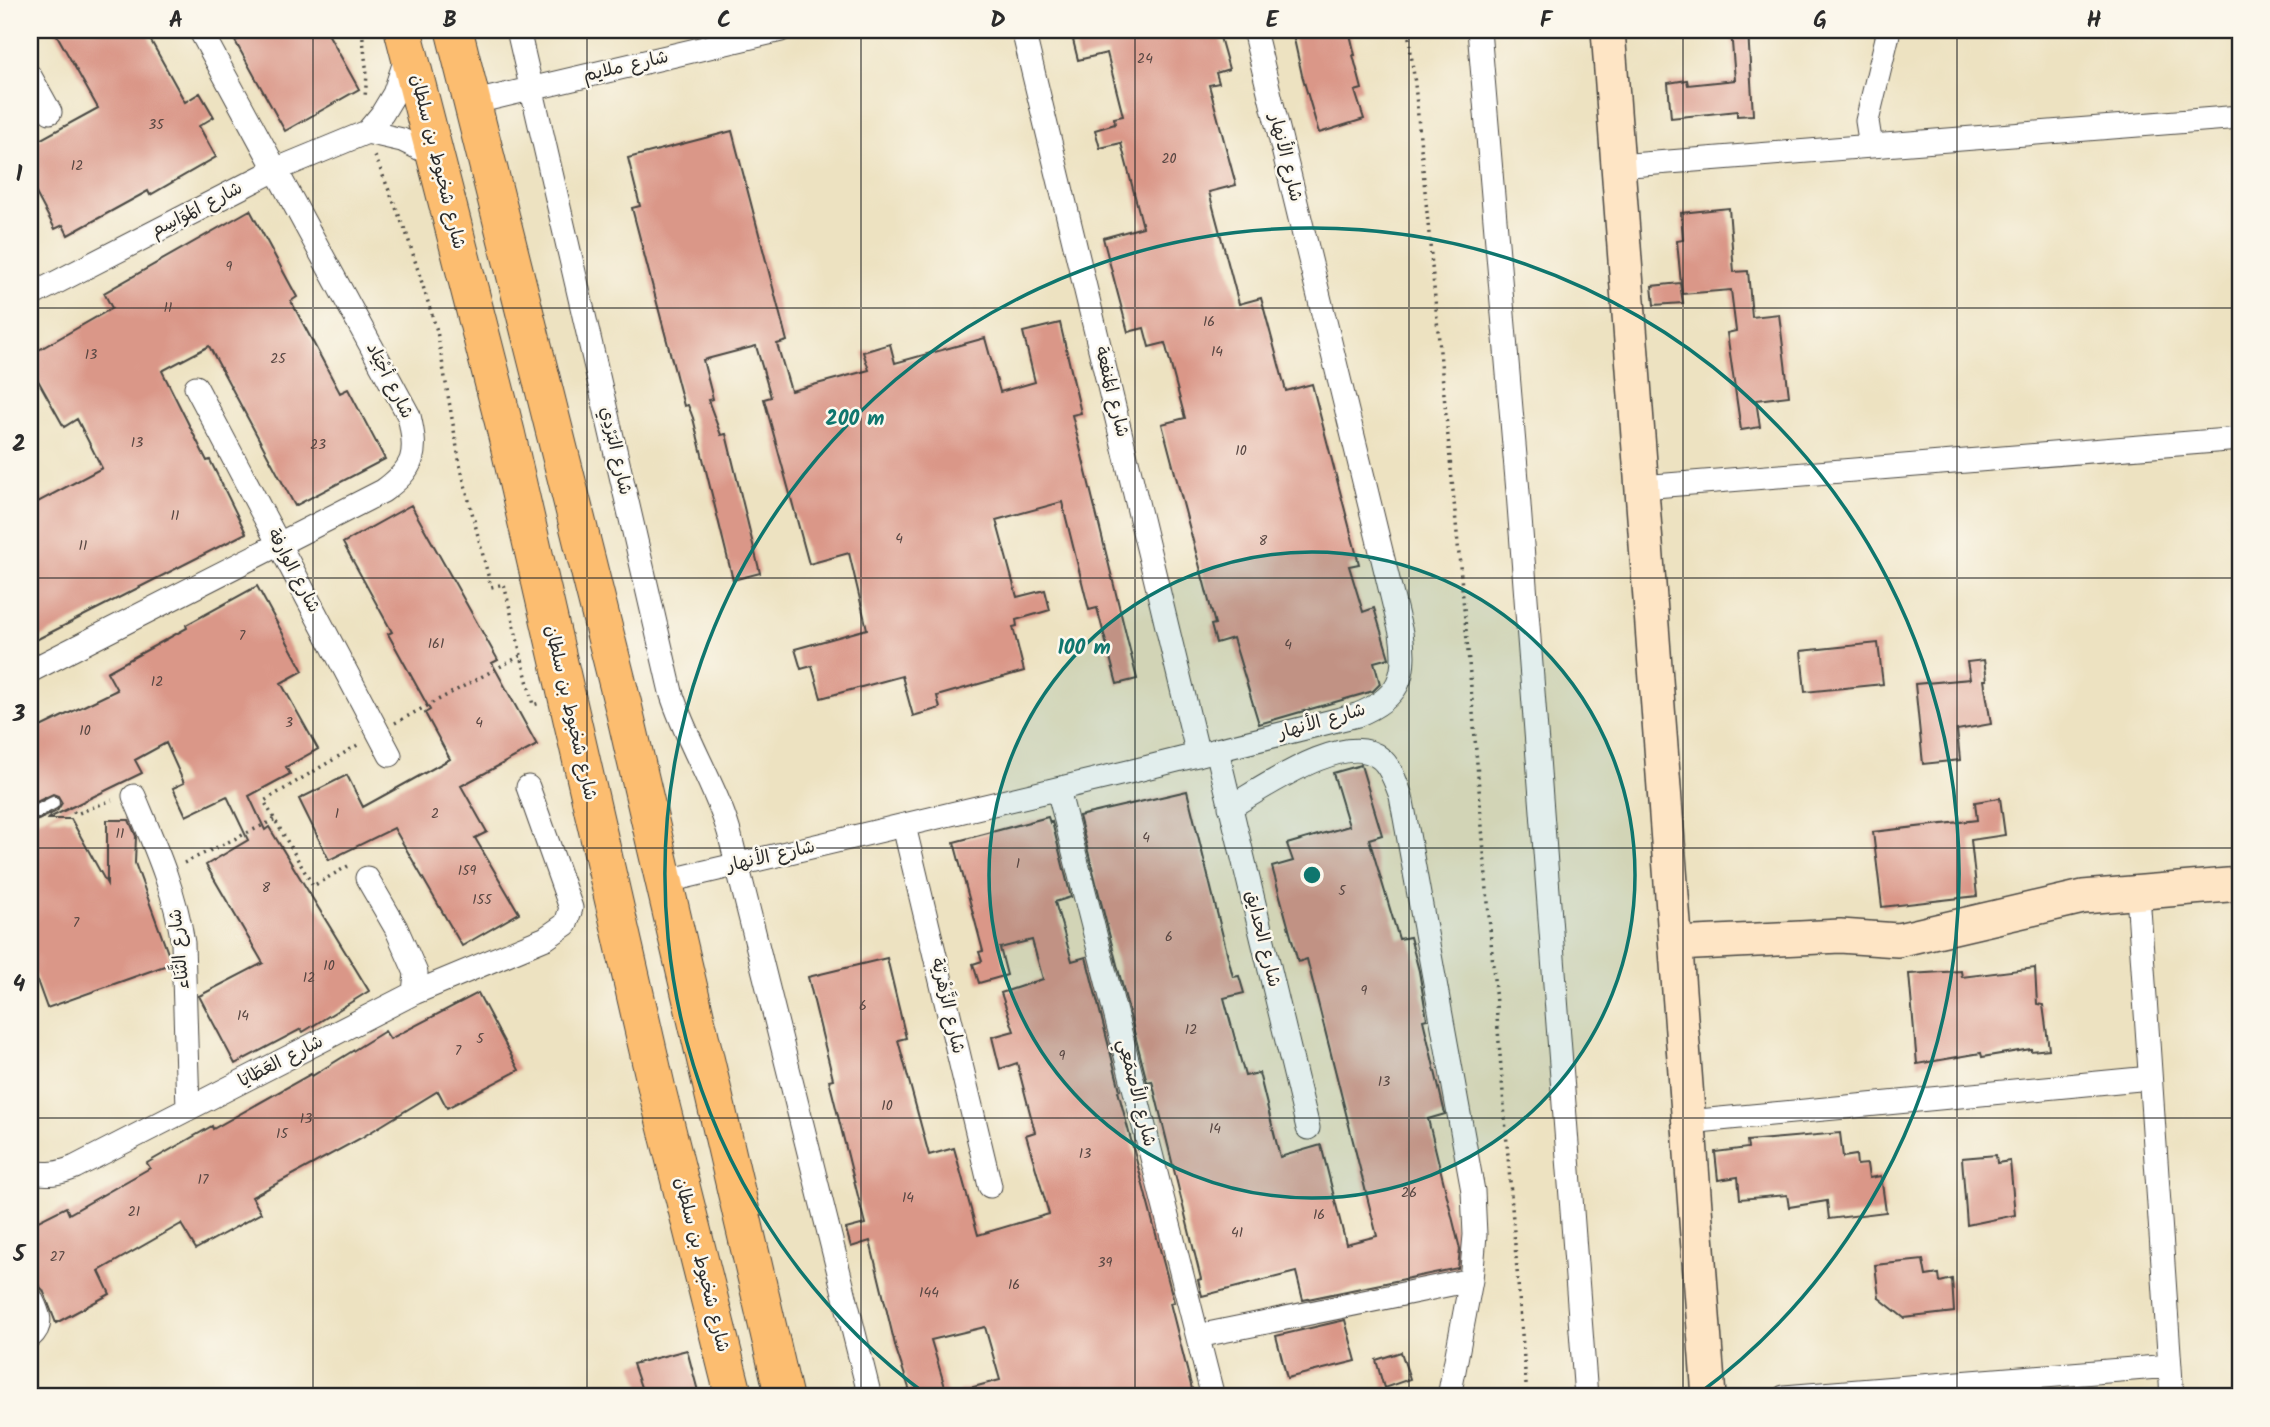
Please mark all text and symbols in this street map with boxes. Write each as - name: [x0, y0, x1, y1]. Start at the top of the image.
- text: A: [169, 3, 183, 39]
- text: B: [443, 3, 457, 39]
- text: C: [717, 3, 731, 39]
- text: D: [990, 3, 1006, 39]
- text: E: [1266, 3, 1280, 39]
- text: F: [1540, 3, 1554, 39]
- text: G: [1813, 3, 1827, 39]
- text: H: [2087, 3, 2102, 39]
- street label: شارع ملايم: [581, 43, 671, 91]
- house number: 24: [1137, 48, 1153, 70]
- street label: شارع شخبوط بن سلطان: [401, 71, 473, 253]
- street label: شارع الأنهار: [1260, 109, 1310, 205]
- house number: 35: [148, 114, 165, 136]
- house number: 20: [1161, 148, 1177, 170]
- house number: 12: [71, 155, 83, 177]
- text: 1: [16, 157, 23, 193]
- street label: شارع المَوَاسِم: [146, 174, 248, 246]
- house number: 9: [226, 256, 233, 278]
- house number: 11: [164, 297, 172, 319]
- house number: 16: [1203, 311, 1215, 333]
- street label: شارع أجْيَاد: [357, 338, 421, 424]
- house number: 14: [1211, 341, 1223, 363]
- street label: شارع المَنفعة: [1086, 343, 1136, 441]
- house number: 13: [85, 344, 97, 366]
- house number: 25: [270, 348, 287, 370]
- text: 200 m: [825, 403, 885, 436]
- street label: شارع البَرْدِي: [591, 404, 639, 498]
- text: 2: [12, 427, 26, 463]
- house number: 13: [131, 432, 143, 454]
- house number: 23: [310, 434, 326, 456]
- house number: 10: [1235, 440, 1247, 462]
- house number: 11: [171, 505, 179, 527]
- street label: شارع الوارفة: [259, 524, 327, 618]
- house number: 4: [895, 528, 903, 550]
- house number: 8: [1259, 530, 1268, 552]
- house number: 11: [79, 535, 87, 557]
- street label: شارع شخبوط بن سلطان: [536, 622, 604, 804]
- house number: 7: [239, 625, 246, 647]
- text: 100 m: [1057, 632, 1111, 665]
- house number: 161: [428, 633, 444, 655]
- house number: 4: [1284, 634, 1292, 656]
- house number: 12: [151, 671, 163, 693]
- street label: شارع الأنهار: [1273, 696, 1369, 749]
- text: 3: [12, 697, 26, 733]
- house number: 3: [285, 712, 293, 734]
- house number: 4: [475, 712, 483, 734]
- house number: 10: [79, 720, 91, 742]
- house number: 1: [335, 803, 339, 825]
- house number: 2: [431, 803, 439, 825]
- house number: 11: [116, 823, 124, 845]
- house number: 4: [1142, 827, 1150, 849]
- street label: شارع الأنهار: [722, 833, 818, 882]
- house number: 1: [1016, 853, 1020, 875]
- house number: 159: [458, 860, 477, 882]
- centre of rings: [1300, 863, 1324, 887]
- house number: 8: [262, 877, 271, 899]
- house number: 5: [1338, 880, 1347, 902]
- street label: شارع الحدايق: [1236, 888, 1288, 990]
- house number: 155: [472, 889, 493, 911]
- street label: شارع الثَّنَاء: [160, 907, 199, 991]
- house number: 7: [73, 912, 80, 934]
- house number: 6: [1165, 926, 1173, 948]
- house number: 10: [323, 955, 335, 977]
- street label: شارع الزَّهْريّة: [922, 955, 972, 1057]
- text: 4: [13, 967, 26, 1003]
- house number: 12: [303, 967, 315, 989]
- house number: 9: [1361, 980, 1368, 1002]
- house number: 6: [859, 995, 867, 1017]
- house number: 14: [237, 1005, 249, 1027]
- house number: 12: [1185, 1019, 1197, 1041]
- street label: شارع العَطَايَا: [233, 1028, 329, 1096]
- house number: 5: [476, 1028, 485, 1050]
- street label: شارع الأصمَعِي: [1109, 1036, 1163, 1150]
- house number: 7: [455, 1040, 462, 1062]
- house number: 9: [1059, 1045, 1066, 1067]
- house number: 13: [1378, 1071, 1390, 1093]
- house number: 10: [881, 1095, 893, 1117]
- house number: 13: [300, 1108, 312, 1130]
- house number: 14: [1209, 1118, 1221, 1140]
- house number: 15: [276, 1123, 289, 1145]
- house number: 13: [1079, 1143, 1091, 1165]
- house number: 17: [198, 1169, 209, 1191]
- street label: شارع شخبوط بن سلطان: [665, 1174, 737, 1356]
- house number: 26: [1401, 1182, 1417, 1204]
- house number: 14: [902, 1187, 914, 1209]
- house number: 21: [128, 1201, 140, 1223]
- house number: 16: [1313, 1204, 1325, 1226]
- house number: 41: [1231, 1222, 1243, 1244]
- text: 5: [12, 1237, 27, 1273]
- house number: 27: [50, 1246, 65, 1268]
- house number: 39: [1098, 1252, 1113, 1274]
- house number: 16: [1008, 1274, 1020, 1296]
- house number: 144: [919, 1282, 939, 1304]

